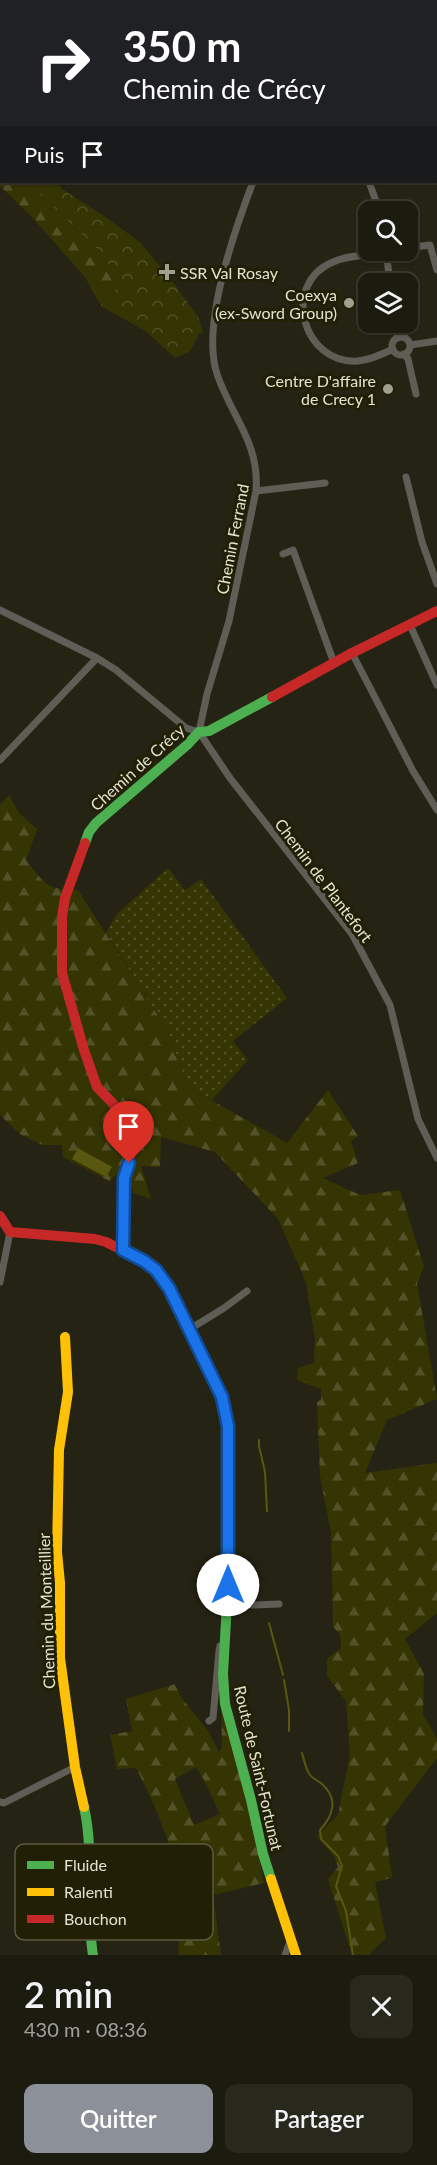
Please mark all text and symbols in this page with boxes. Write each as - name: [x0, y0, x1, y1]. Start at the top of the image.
- text: 350 m: [123, 21, 241, 71]
- icon: right: [24, 24, 102, 102]
- text: Chemin de Crécy: [123, 72, 326, 105]
- icon: arrive: [76, 138, 109, 171]
- text: Puis: [24, 141, 64, 168]
- map controls: [358, 201, 418, 333]
- button: search: [358, 201, 418, 261]
- marker: SSR Val Rosay: [158, 263, 176, 281]
- place label: SSR Val Rosay: [180, 263, 279, 282]
- button: layers: [358, 273, 418, 333]
- place label: Coexya (ex-Sword Group): [215, 285, 337, 322]
- marker: Coexya (ex-Sword Group): [342, 296, 356, 310]
- place label: Centre D'affaire de Crecy 1: [265, 371, 376, 408]
- marker: Centre D'affaire de Crecy 1: [381, 382, 395, 396]
- street label: Chemin Ferrand: [212, 482, 252, 596]
- street label: Chemin de Crécy: [86, 719, 189, 814]
- street label: Chemin de Plantefort: [271, 814, 377, 946]
- pin: [103, 1101, 154, 1163]
- icon: arrive: [112, 1110, 145, 1143]
- street label: Chemin du Monteillier: [34, 1532, 58, 1689]
- position arrow: [196, 1553, 260, 1617]
- street label: Route de Saint-Fortunat: [231, 1684, 287, 1852]
- legend: [15, 1844, 213, 1940]
- text: Fluide: [64, 1855, 107, 1874]
- text: Ralenti: [64, 1882, 113, 1901]
- text: Bouchon: [64, 1909, 127, 1928]
- text: 2 min: [24, 1972, 113, 2016]
- button: close: [350, 1975, 413, 2038]
- text: 430 m · 08:36: [24, 2017, 147, 2041]
- button: Quitter: [24, 2084, 213, 2153]
- button: Partager: [225, 2084, 413, 2153]

